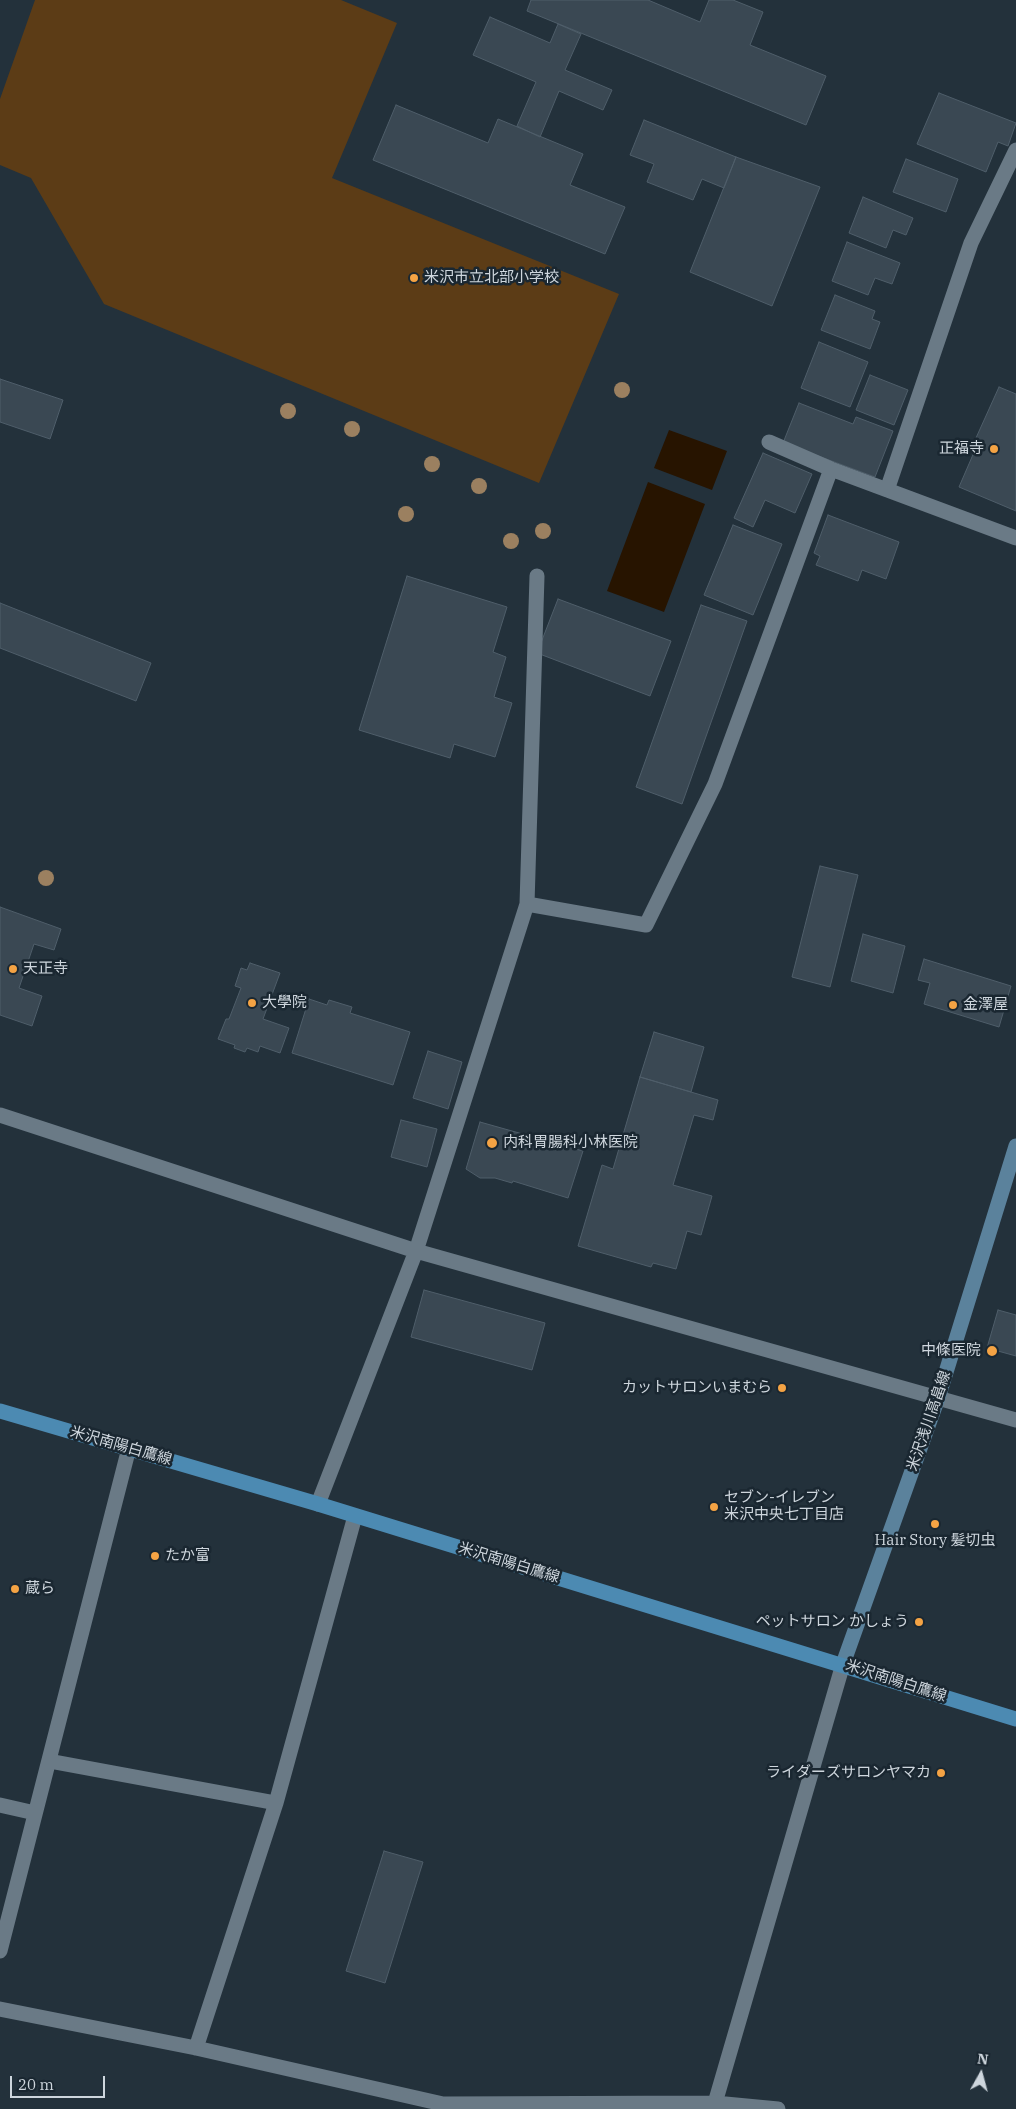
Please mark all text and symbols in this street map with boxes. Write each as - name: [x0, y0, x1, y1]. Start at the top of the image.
- place label: 米沢市立北部小学校: [424, 269, 559, 287]
- marker: 米沢市立北部小学校: [408, 272, 420, 284]
- place label: 正福寺: [939, 440, 984, 458]
- marker: 正福寺: [988, 443, 1000, 455]
- place label: 天正寺: [23, 960, 68, 978]
- marker: 天正寺: [7, 963, 19, 975]
- place label: 大學院: [262, 994, 307, 1012]
- place label: 金澤屋: [963, 996, 1008, 1014]
- marker: 大學院: [246, 997, 258, 1009]
- marker: 金澤屋: [947, 999, 959, 1011]
- place label: 内科胃腸科小林医院: [503, 1134, 638, 1152]
- marker: 内科胃腸科小林医院: [485, 1136, 499, 1150]
- place label: 中條医院: [921, 1342, 981, 1360]
- marker: 中條医院: [985, 1344, 999, 1358]
- street label: 米沢浅川高畠線: [903, 1368, 955, 1474]
- place label: カットサロンいまむら: [622, 1379, 772, 1397]
- marker: カットサロンいまむら: [776, 1382, 788, 1394]
- street label: 米沢南陽白鷹線: [68, 1423, 174, 1469]
- place label: セブン-イレブン 米沢中央七丁目店: [724, 1489, 844, 1524]
- marker: セブン-イレブン 米沢中央七丁目店: [708, 1501, 720, 1513]
- marker: Hair Story 髪切虫: [929, 1518, 941, 1530]
- place label: Hair Story 髪切虫: [874, 1532, 996, 1550]
- street label: 米沢南陽白鷹線: [456, 1539, 562, 1587]
- place label: たか富: [165, 1547, 210, 1565]
- marker: たか富: [149, 1550, 161, 1562]
- place label: 蔵ら: [25, 1580, 55, 1598]
- marker: 蔵ら: [9, 1583, 21, 1595]
- place label: ペットサロン かしょう: [756, 1613, 909, 1631]
- marker: ペットサロン かしょう: [913, 1616, 925, 1628]
- street label: 米沢南陽白鷹線: [843, 1656, 949, 1706]
- place label: ライダーズサロンヤマカ: [766, 1764, 931, 1782]
- marker: ライダーズサロンヤマカ: [935, 1767, 947, 1779]
- north arrow: [956, 2049, 1006, 2099]
- text: N: [976, 2050, 989, 2069]
- scale bar: [12, 2066, 108, 2098]
- text: 20 m: [18, 2075, 54, 2094]

